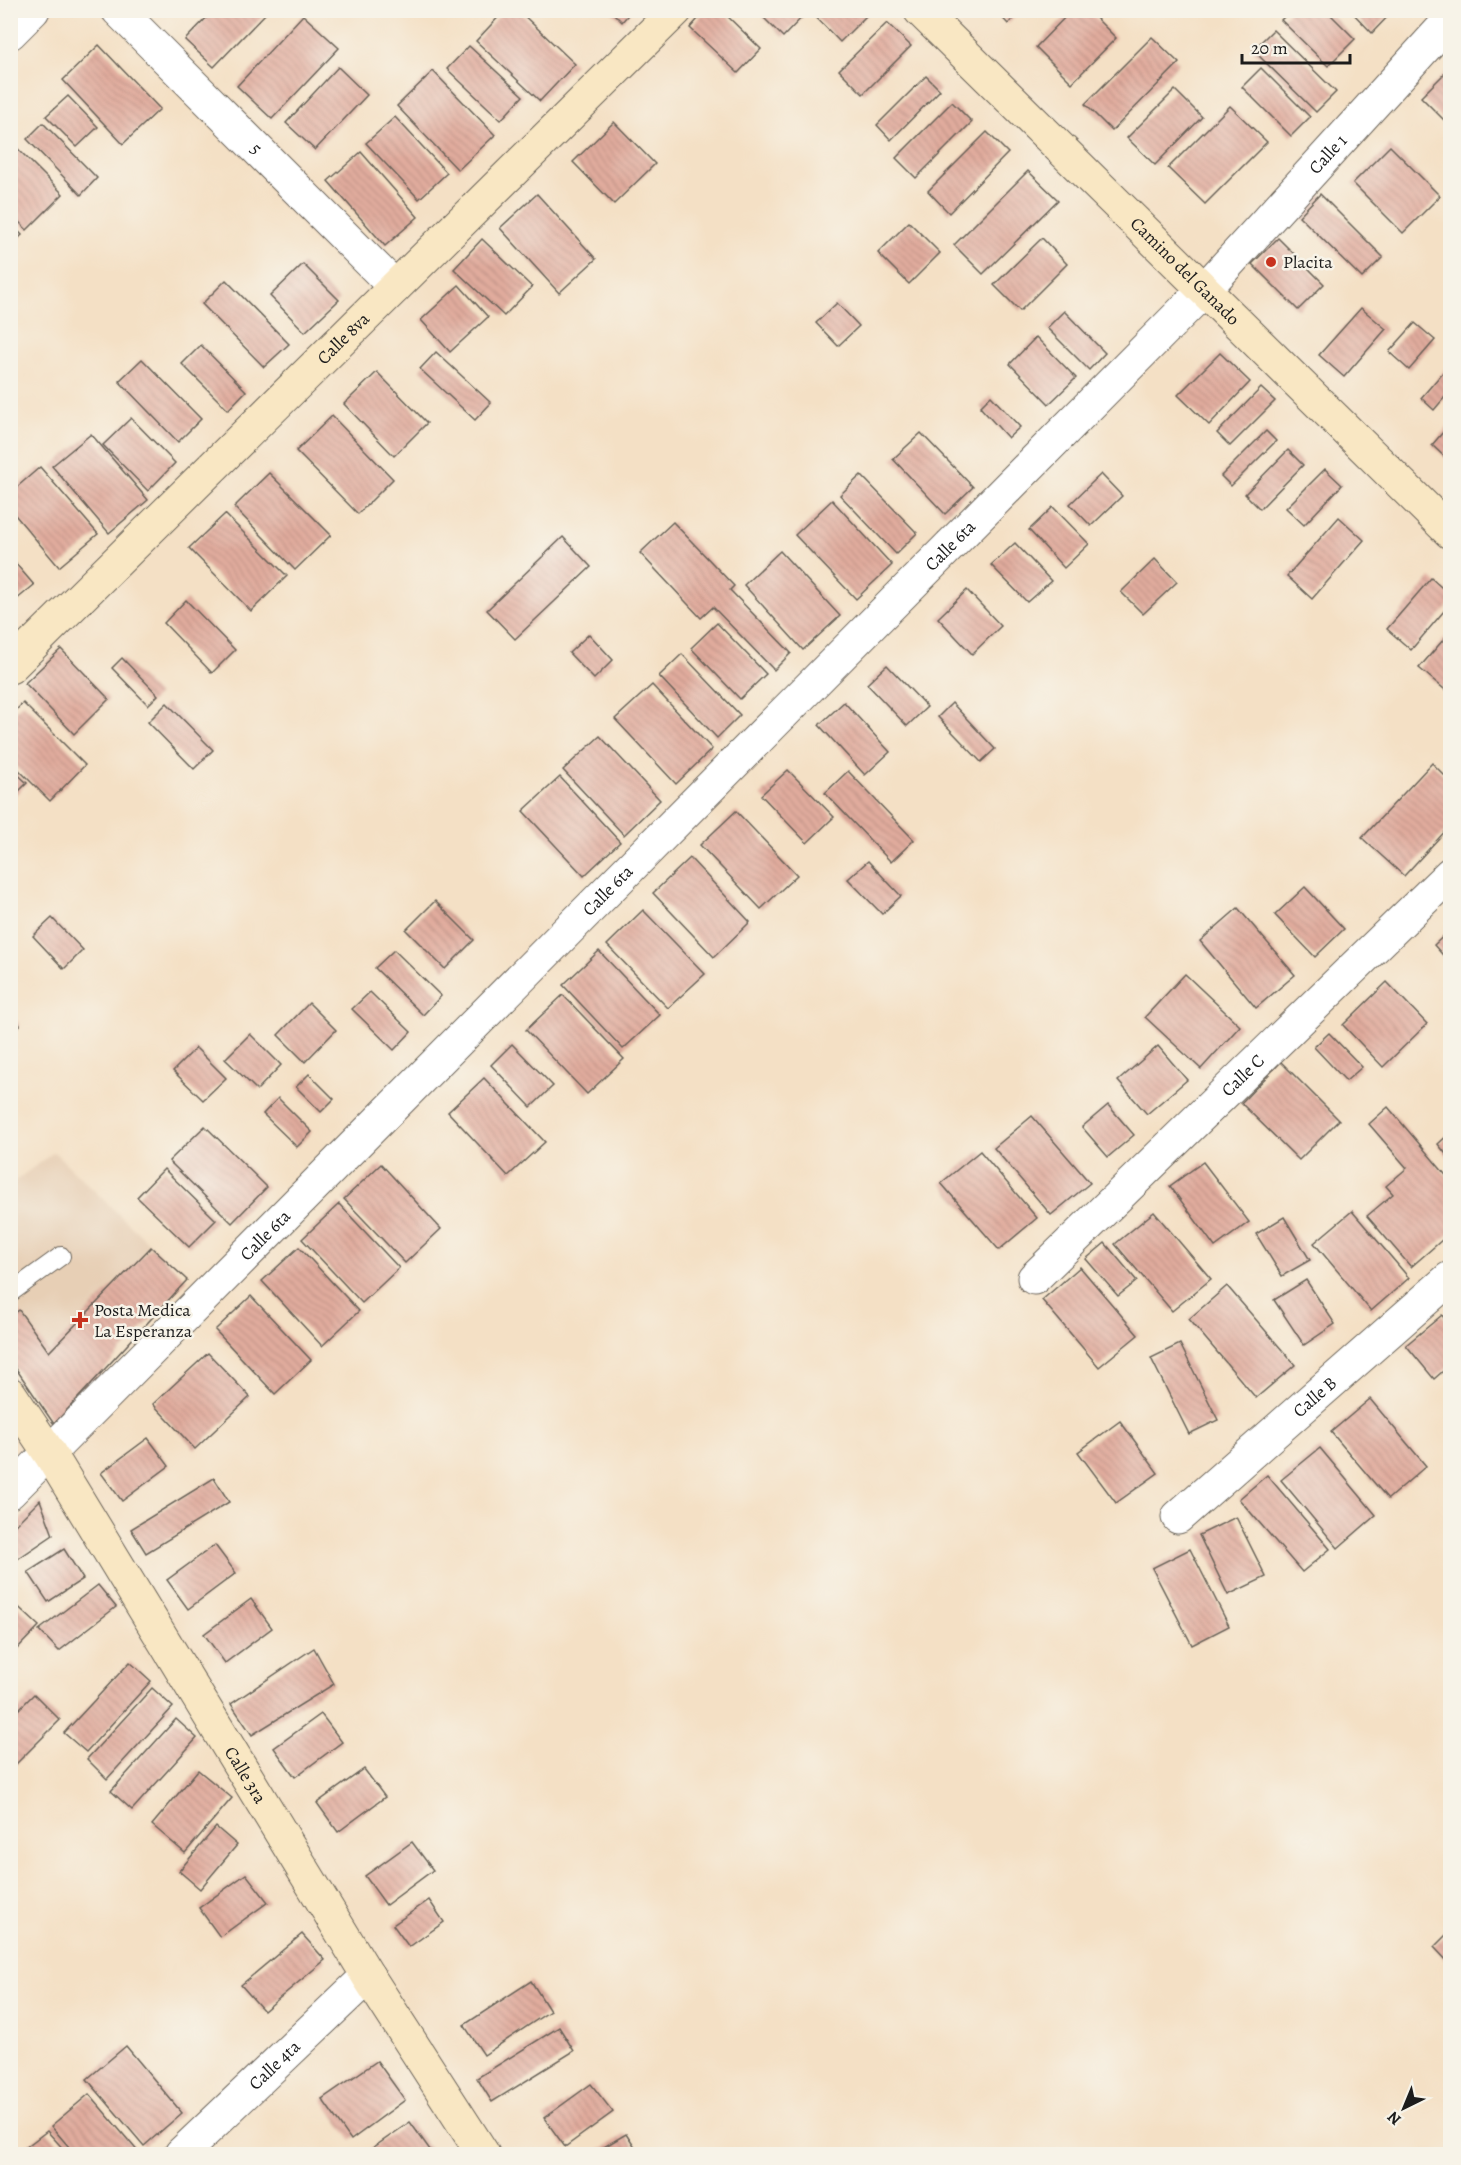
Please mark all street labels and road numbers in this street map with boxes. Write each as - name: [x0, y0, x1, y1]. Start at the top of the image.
- street label: Calle 1: [1303, 129, 1352, 179]
- street label: 5: [245, 137, 268, 160]
- street label: Camino del Ganado: [1125, 212, 1245, 330]
- street label: Calle 8va: [312, 307, 375, 370]
- street label: Calle 6ta: [919, 514, 981, 576]
- street label: Calle 6ta: [577, 859, 639, 921]
- street label: Calle C: [1216, 1049, 1270, 1102]
- street label: Calle 6ta: [234, 1204, 296, 1266]
- street label: Calle B: [1288, 1371, 1342, 1423]
- street label: Calle 3ra: [219, 1742, 272, 1809]
- street label: Calle 4ta: [243, 2034, 306, 2095]

